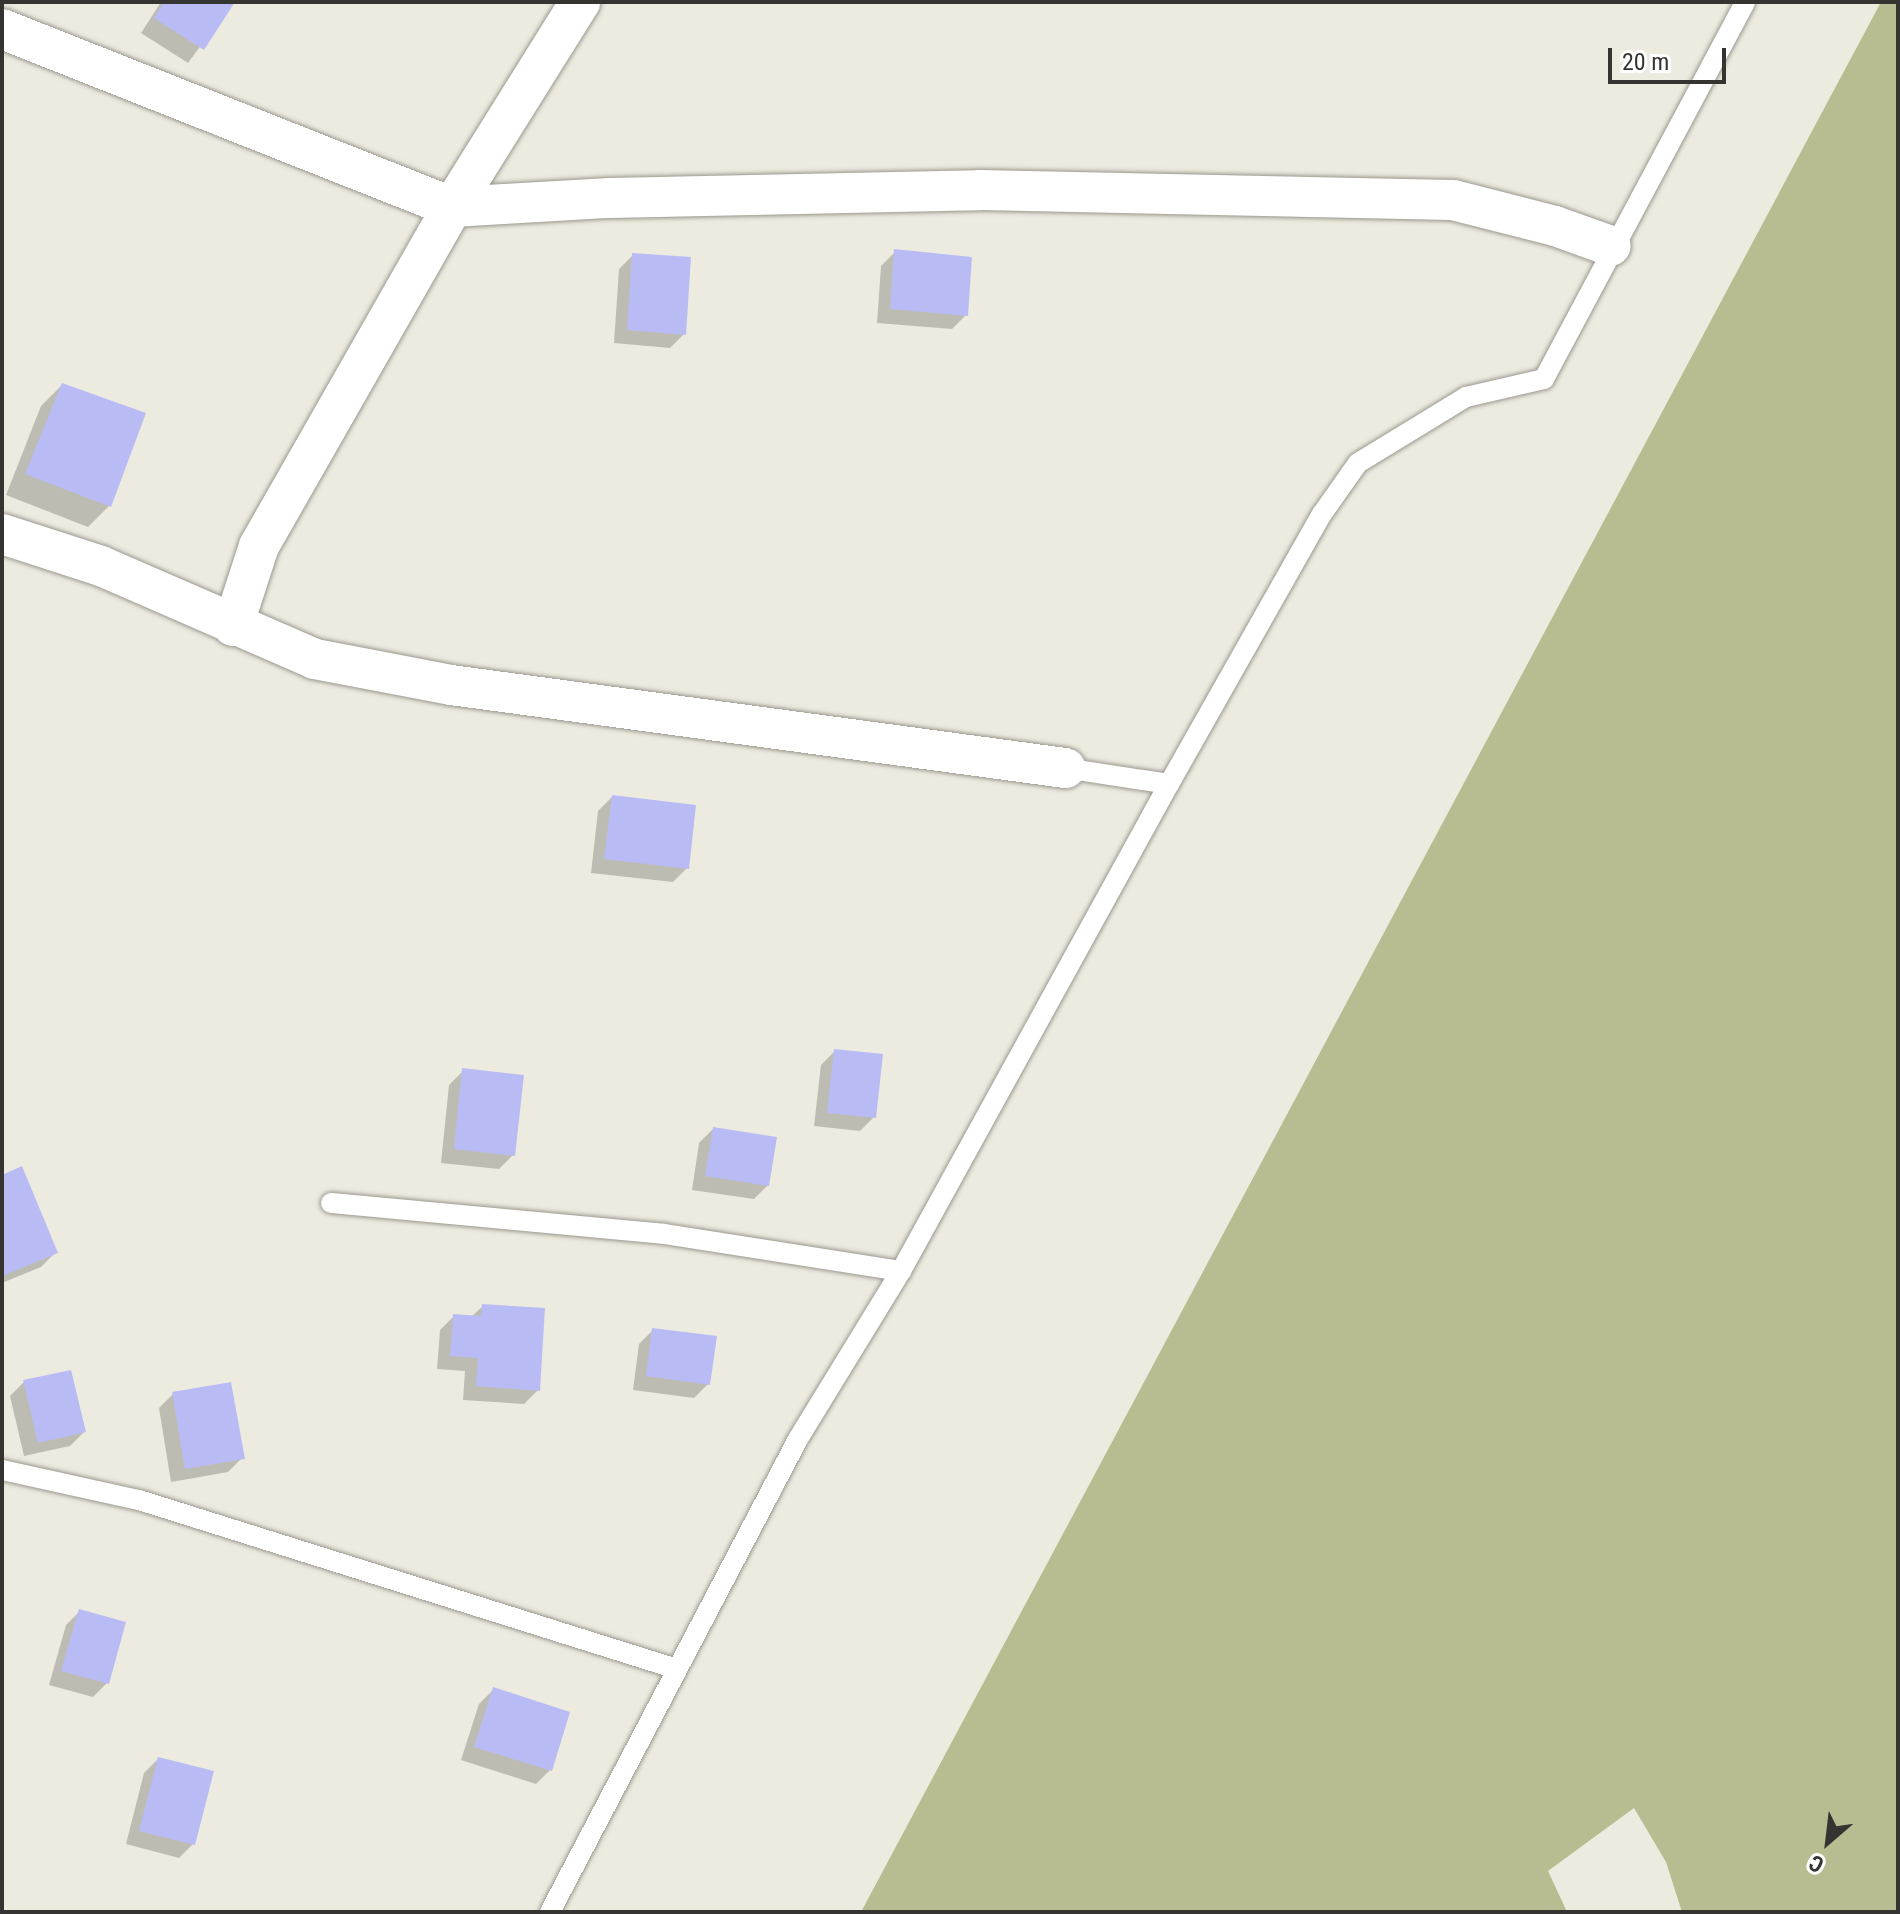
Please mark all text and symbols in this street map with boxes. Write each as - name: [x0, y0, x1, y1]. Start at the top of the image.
- scale bar: [1612, 32, 1730, 82]
- text: 20 m: [1622, 48, 1669, 76]
- north arrow: [1788, 1802, 1868, 1882]
- text: С: [1805, 1850, 1828, 1878]

